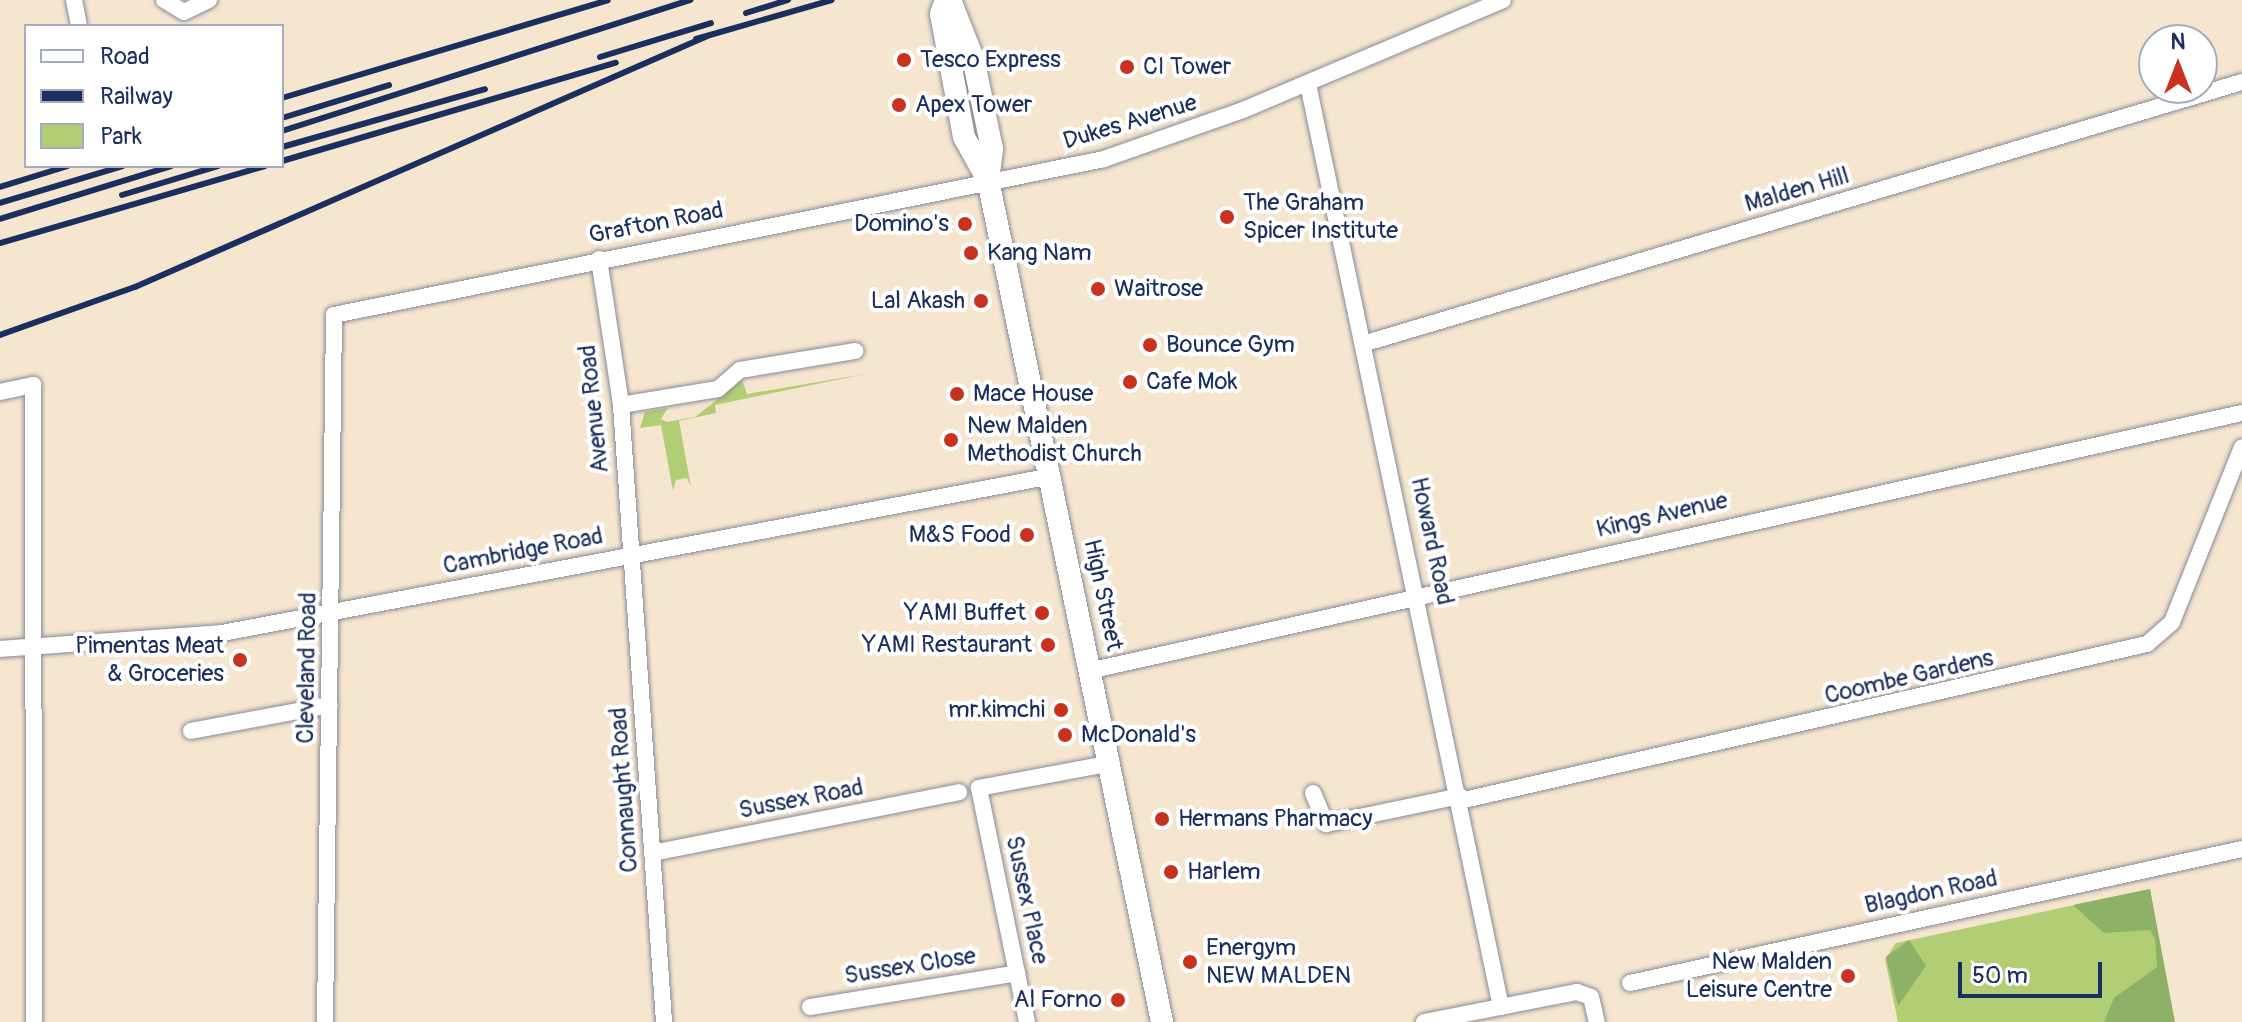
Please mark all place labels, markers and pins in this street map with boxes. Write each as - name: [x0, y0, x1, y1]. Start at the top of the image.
- place label: Tesco Express: [920, 46, 1061, 74]
- marker: Tesco Express: [895, 51, 913, 69]
- place label: CI Tower: [1143, 53, 1231, 81]
- marker: CI Tower: [1118, 58, 1136, 76]
- place label: Apex Tower: [915, 91, 1032, 119]
- marker: Apex Tower: [890, 96, 908, 114]
- place label: The Graham Spicer Institute: [1243, 189, 1398, 245]
- marker: The Graham Spicer Institute: [1218, 208, 1236, 226]
- place label: Domino's: [854, 210, 949, 238]
- marker: Domino's: [956, 215, 974, 233]
- place label: Kang Nam: [987, 239, 1091, 267]
- marker: Kang Nam: [962, 244, 980, 262]
- place label: Waitrose: [1114, 275, 1203, 303]
- marker: Waitrose: [1089, 280, 1107, 298]
- place label: Lal Akash: [871, 287, 965, 315]
- marker: Lal Akash: [972, 292, 990, 310]
- place label: Bounce Gym: [1166, 331, 1295, 359]
- marker: Bounce Gym: [1141, 336, 1159, 354]
- place label: Cafe Mok: [1146, 368, 1237, 396]
- marker: Cafe Mok: [1121, 373, 1139, 391]
- place label: Mace House: [973, 380, 1093, 408]
- marker: Mace House: [948, 385, 966, 403]
- place label: New Malden Methodist Church: [967, 412, 1142, 468]
- marker: New Malden Methodist Church: [942, 431, 960, 449]
- place label: M&S Food: [909, 521, 1011, 549]
- marker: M&S Food: [1018, 526, 1036, 544]
- place label: YAMI Buffet: [904, 599, 1026, 627]
- marker: YAMI Buffet: [1033, 604, 1051, 622]
- place label: YAMI Restaurant: [862, 631, 1032, 659]
- place label: Pimentas Meat & Groceries: [75, 632, 224, 688]
- marker: YAMI Restaurant: [1039, 636, 1057, 654]
- marker: Pimentas Meat & Groceries: [231, 651, 249, 669]
- place label: mr.kimchi: [948, 696, 1045, 724]
- marker: mr.kimchi: [1052, 701, 1070, 719]
- place label: McDonald's: [1081, 721, 1196, 749]
- marker: McDonald's: [1056, 726, 1074, 744]
- place label: Hermans Pharmacy: [1178, 805, 1373, 833]
- marker: Hermans Pharmacy: [1153, 810, 1171, 828]
- place label: Harlem: [1187, 858, 1261, 886]
- marker: Harlem: [1162, 863, 1180, 881]
- place label: Energym NEW MALDEN: [1206, 934, 1351, 990]
- place label: New Malden Leisure Centre: [1686, 948, 1832, 1004]
- marker: Energym NEW MALDEN: [1181, 953, 1199, 971]
- marker: New Malden Leisure Centre: [1839, 967, 1857, 985]
- place label: Al Forno: [1014, 986, 1102, 1014]
- marker: Al Forno: [1109, 991, 1127, 1009]

